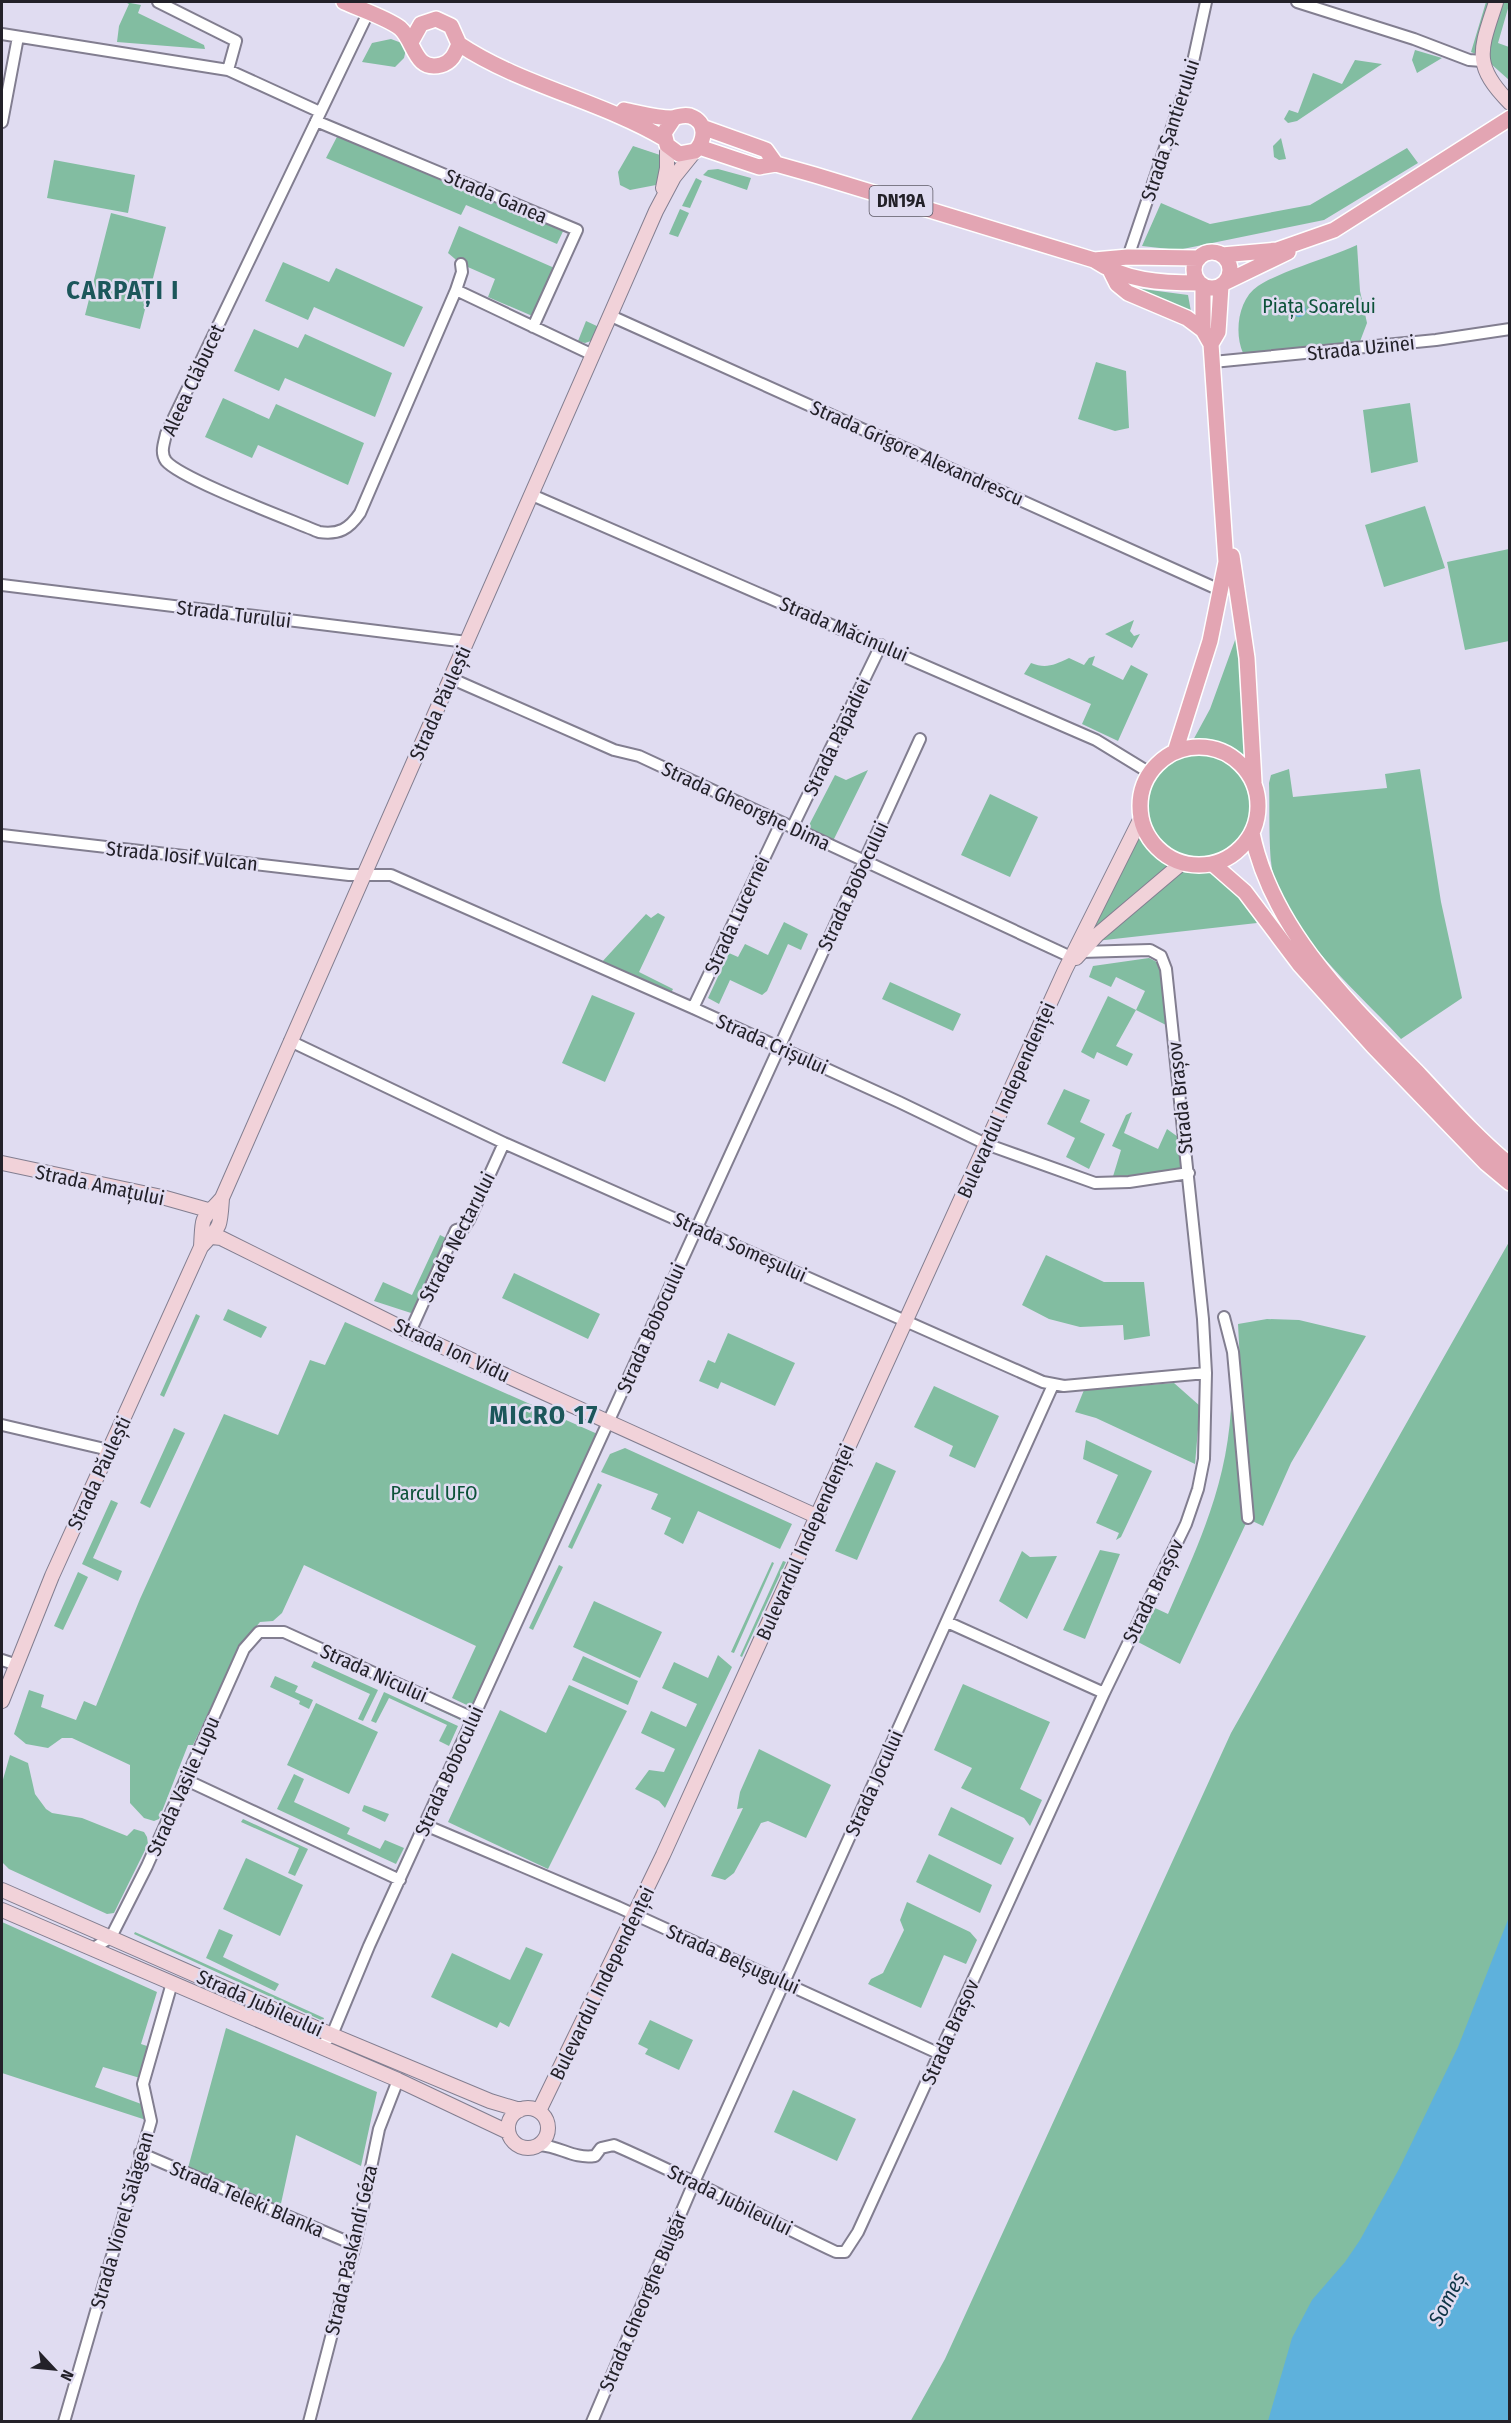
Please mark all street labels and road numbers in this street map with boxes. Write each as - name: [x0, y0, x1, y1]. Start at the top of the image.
- street label: Strada Șantierului: [1136, 56, 1205, 204]
- street label: Strada Ganea: [441, 164, 551, 228]
- road number: DN19A: [870, 186, 932, 216]
- street label: Aleea Clăbucet: [157, 320, 230, 440]
- street label: Strada Uzinei: [1306, 330, 1416, 366]
- street label: Strada Grigore Alexandrescu: [807, 395, 1027, 511]
- street label: Strada Măcinului: [776, 591, 912, 667]
- street label: Strada Turului: [175, 595, 293, 633]
- street label: Strada Păulești: [404, 642, 477, 764]
- street label: Strada Păpădiei: [798, 674, 876, 800]
- street label: Strada Gheorghe Dima: [658, 756, 834, 856]
- street label: Strada Bobocului: [813, 817, 893, 955]
- street label: Strada Iosif Vulcan: [105, 836, 259, 876]
- street label: Strada Lucernei: [699, 852, 775, 978]
- street label: Bulevardul Independenței: [952, 998, 1061, 1202]
- street label: Strada Crișului: [712, 1009, 831, 1080]
- street label: Strada Brașov: [1162, 1041, 1199, 1155]
- street label: Strada Amațului: [33, 1160, 167, 1211]
- street label: Strada Nectarului: [414, 1168, 500, 1306]
- street label: Strada Someșului: [669, 1207, 810, 1288]
- street label: Strada Bobocului: [612, 1259, 690, 1397]
- street label: Strada Ion Vidu: [390, 1313, 514, 1387]
- street label: Strada Păulești: [62, 1412, 137, 1534]
- street label: Bulevardul Independenței: [751, 1440, 860, 1644]
- street label: Strada Brașov: [1118, 1535, 1189, 1647]
- street label: Strada Nicului: [317, 1639, 431, 1707]
- street label: Strada Bobocului: [410, 1702, 488, 1840]
- street label: Strada Vasile Lupu: [141, 1712, 225, 1860]
- street label: Strada Jocului: [840, 1726, 908, 1840]
- street label: Bulevardul Independenței: [545, 1882, 660, 2084]
- street label: Strada Belșugului: [662, 1919, 803, 2000]
- street label: Strada Jubileului: [193, 1964, 327, 2042]
- street label: Strada Brașov: [916, 1976, 985, 2089]
- street label: Strada Viorel Sălăgean: [85, 2129, 159, 2311]
- street label: Strada Teleki Blanka: [166, 2156, 328, 2242]
- street label: Strada Jubileului: [664, 2159, 796, 2241]
- street label: Strada Páskándi Géza: [320, 2163, 382, 2337]
- street label: Strada Gheorghe Bulgăr: [594, 2207, 692, 2395]

